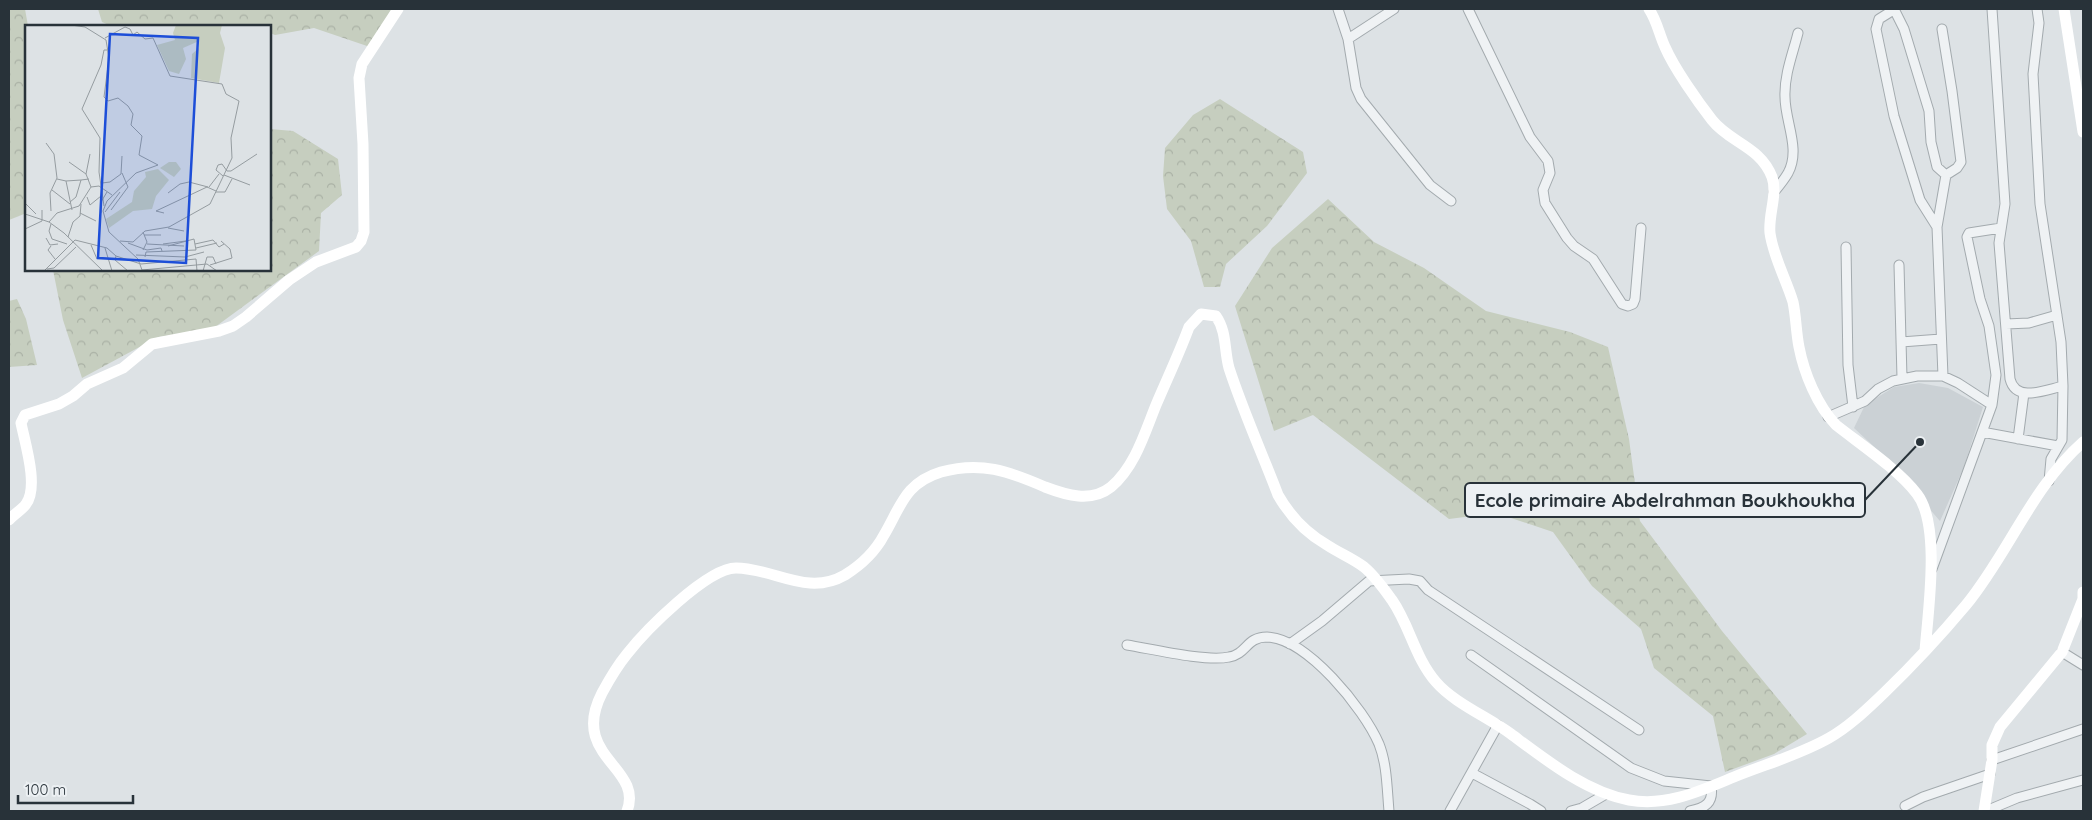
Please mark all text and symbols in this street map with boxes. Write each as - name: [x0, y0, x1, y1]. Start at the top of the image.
- inset map: [25, 25, 271, 271]
- callout: Ecole primaire Abdelrahman Boukhoukha: [1465, 483, 1865, 517]
- text: Ecole primaire Abdelrahman Boukhoukha: [1475, 488, 1855, 512]
- scale bar: [18, 772, 132, 804]
- text: 100 m: [25, 780, 66, 799]

